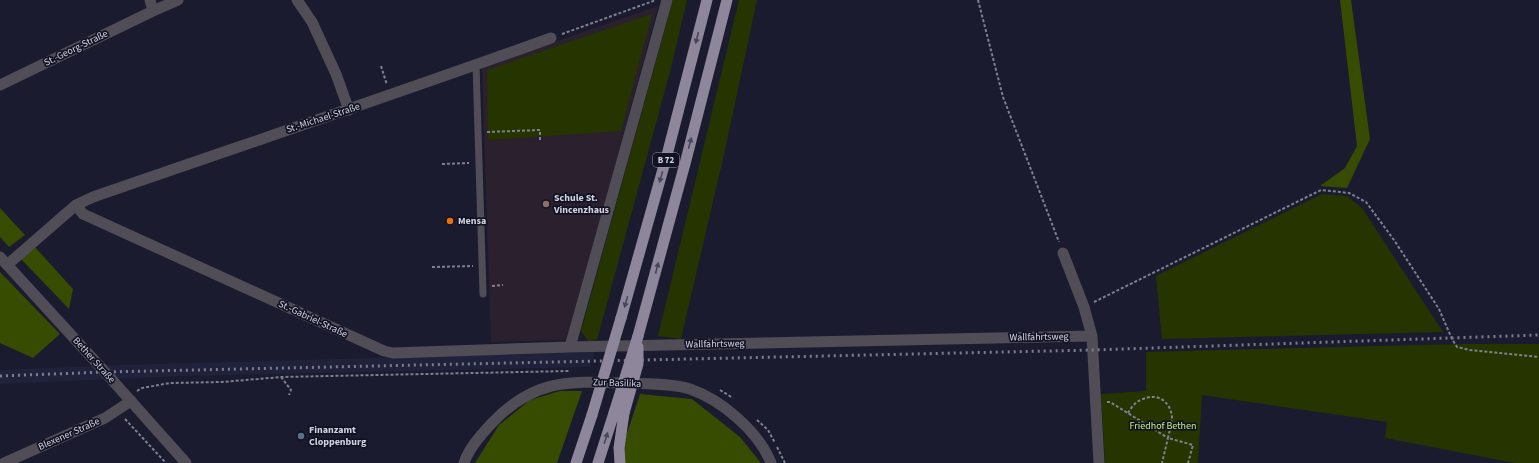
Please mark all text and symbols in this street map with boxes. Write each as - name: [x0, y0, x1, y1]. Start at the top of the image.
- street label: St.-Georg-Straße: [42, 26, 110, 70]
- one-way arrow: [694, 32, 700, 44]
- street label: St.-Michael-Straße: [284, 99, 362, 137]
- one-way arrow: [688, 137, 694, 149]
- road number: B 72: [653, 153, 679, 167]
- one-way arrow: [658, 171, 664, 183]
- place label: Schule St. Vincenzhaus: [553, 191, 610, 217]
- marker: Schule St. Vincenzhaus: [541, 199, 551, 209]
- place label: Mensa: [458, 214, 486, 228]
- marker: Mensa: [445, 216, 455, 226]
- one-way arrow: [654, 262, 660, 275]
- street label: St.-Gabriel-Straße: [276, 297, 350, 341]
- one-way arrow: [623, 297, 629, 309]
- street label: Wallfahrtsweg: [1009, 329, 1069, 345]
- street label: Bether Straße: [70, 334, 118, 386]
- street label: Wallfahrtsweg: [685, 336, 745, 352]
- street label: Zur Basilika: [592, 375, 642, 391]
- street label: Blexener Straße: [36, 414, 102, 454]
- park label: Friedhof Bethen: [1130, 419, 1196, 433]
- place label: Finanzamt Cloppenburg: [309, 423, 367, 449]
- marker: Finanzamt Cloppenburg: [296, 431, 306, 441]
- one-way arrow: [603, 432, 609, 444]

